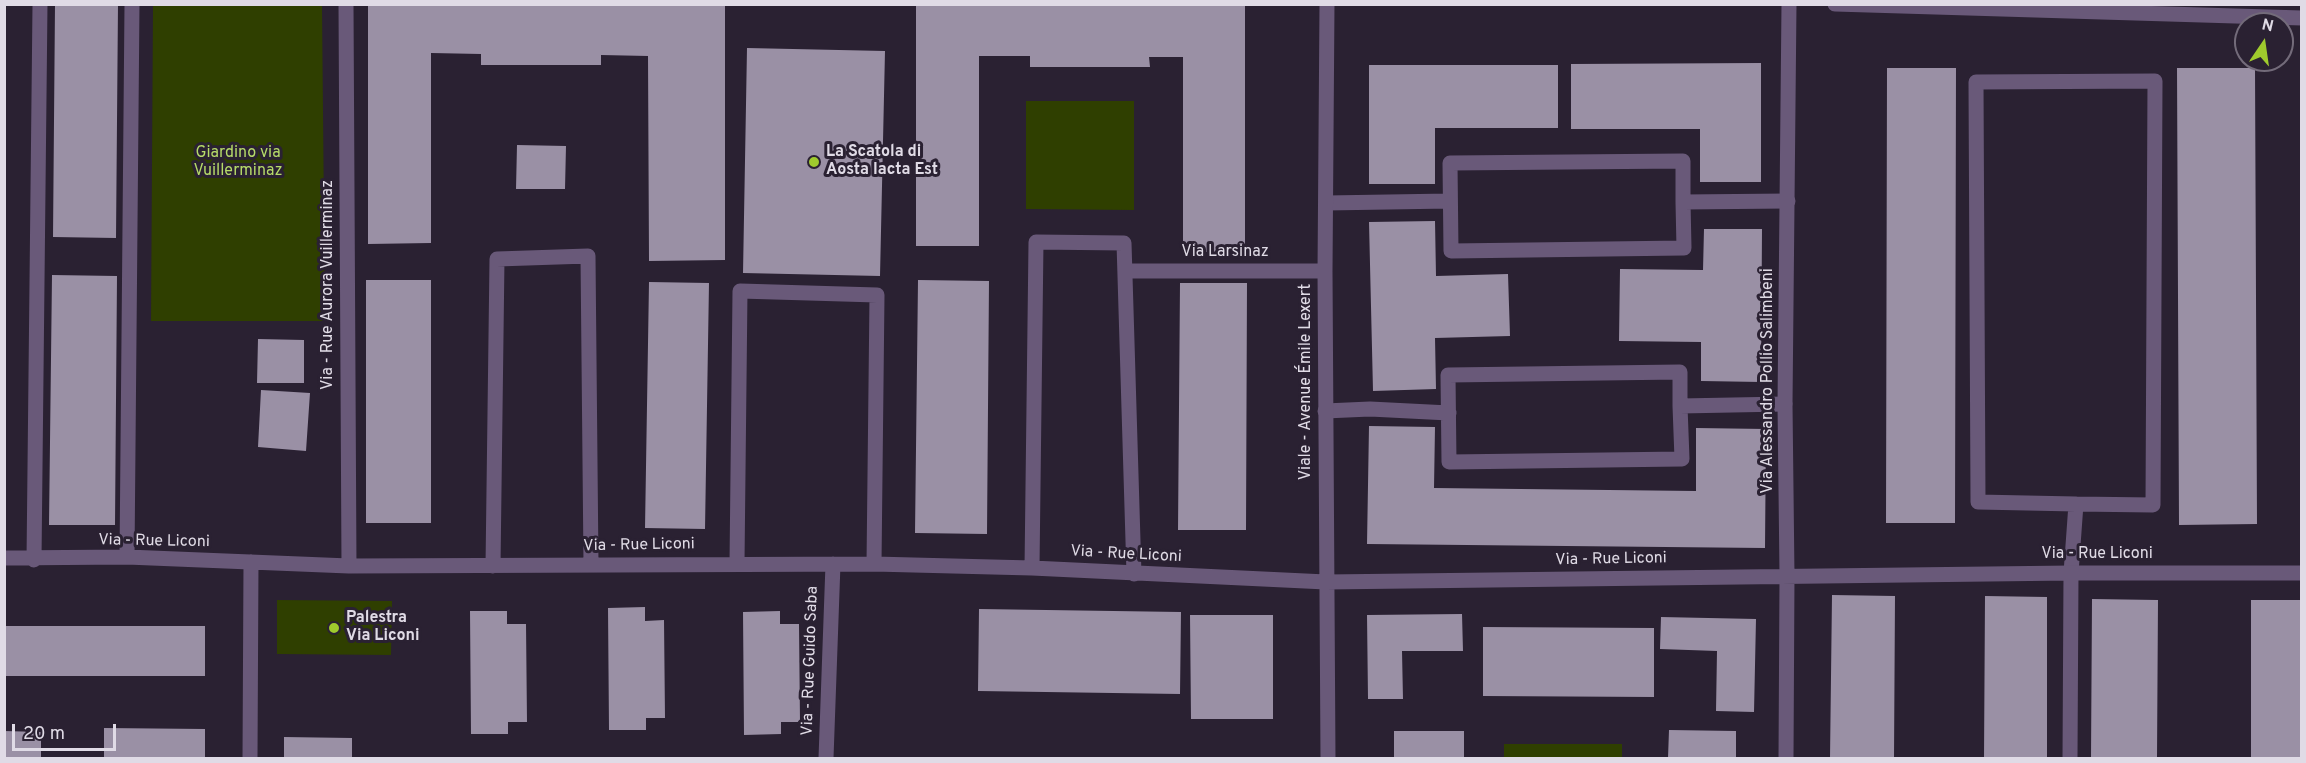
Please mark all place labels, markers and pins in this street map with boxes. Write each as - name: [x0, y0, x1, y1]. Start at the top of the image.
- place label: La Scatola di Aosta Iacta Est: [826, 143, 938, 181]
- marker: La Scatola di Aosta Iacta Est: [807, 155, 821, 169]
- place label: Palestra Via Liconi: [346, 609, 419, 647]
- marker: Palestra Via Liconi: [327, 621, 341, 635]

